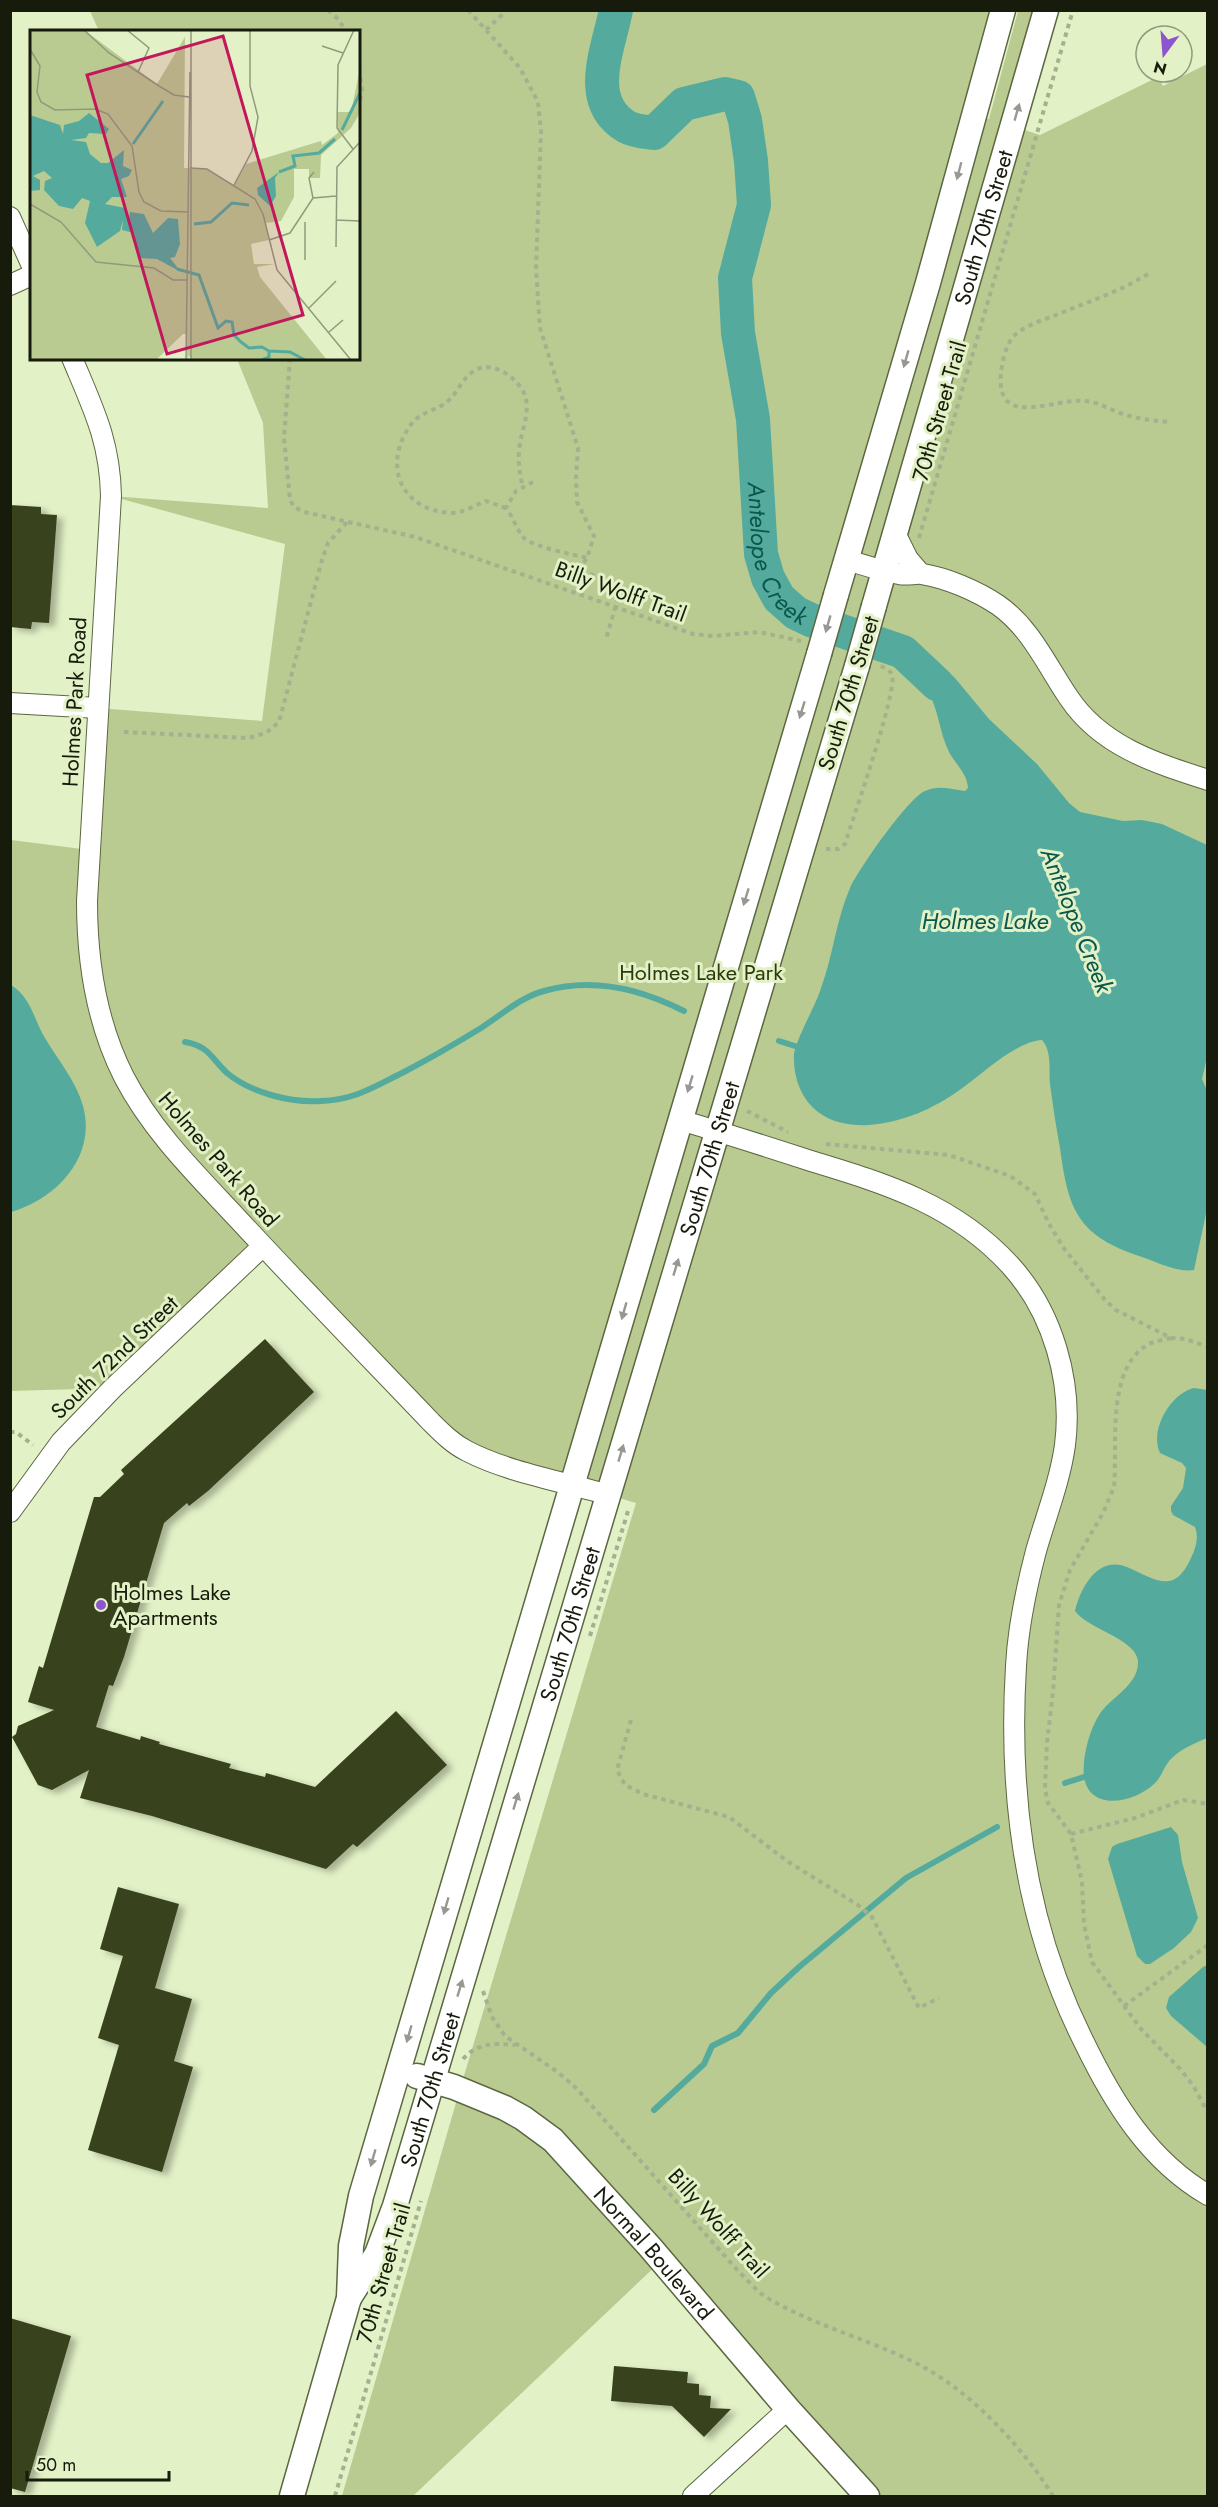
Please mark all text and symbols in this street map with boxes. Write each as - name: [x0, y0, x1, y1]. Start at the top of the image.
- north arrow: [1134, 24, 1194, 84]
- inset map: [30, 30, 360, 360]
- text: N: [1151, 55, 1169, 81]
- one-way arrow: [1013, 103, 1022, 121]
- street label: South 70th Street: [946, 146, 1021, 309]
- one-way arrow: [954, 162, 963, 180]
- street label: 70th Street Trail: [904, 337, 974, 485]
- one-way arrow: [901, 350, 910, 368]
- water label: Antelope Creek: [739, 480, 815, 634]
- street label: Billy Wolff Trail: [551, 552, 691, 630]
- street label: South 70th Street: [809, 611, 887, 774]
- street label: Holmes Park Road: [54, 616, 94, 788]
- one-way arrow: [823, 616, 832, 634]
- one-way arrow: [797, 701, 806, 719]
- water label: Antelope Creek: [1032, 841, 1123, 999]
- one-way arrow: [741, 888, 750, 906]
- water label: Holmes Lake: [921, 903, 1049, 938]
- park label: Holmes Lake Park: [619, 956, 783, 988]
- one-way arrow: [685, 1075, 694, 1093]
- street label: South 70th Street: [671, 1077, 748, 1240]
- street label: Holmes Park Road: [151, 1084, 287, 1234]
- one-way arrow: [672, 1257, 681, 1275]
- street label: South 72nd Street: [43, 1287, 185, 1426]
- one-way arrow: [618, 1302, 628, 1320]
- one-way arrow: [617, 1444, 626, 1462]
- street label: South 70th Street: [531, 1542, 608, 1705]
- place label: Holmes Lake Apartments: [113, 1576, 231, 1633]
- marker: Holmes Lake Apartments: [94, 1598, 108, 1612]
- one-way arrow: [512, 1792, 521, 1810]
- one-way arrow: [441, 1897, 450, 1915]
- one-way arrow: [456, 1979, 465, 1997]
- street label: South 70th Street: [392, 2008, 468, 2171]
- one-way arrow: [404, 2025, 413, 2043]
- one-way arrow: [367, 2149, 377, 2167]
- street label: Billy Wolff Trail: [661, 2161, 777, 2285]
- street label: Normal Boulevard: [586, 2179, 721, 2327]
- street label: 70th Street Trail: [348, 2199, 418, 2347]
- scale bar: [27, 2444, 170, 2482]
- text: 50 m: [36, 2452, 76, 2478]

